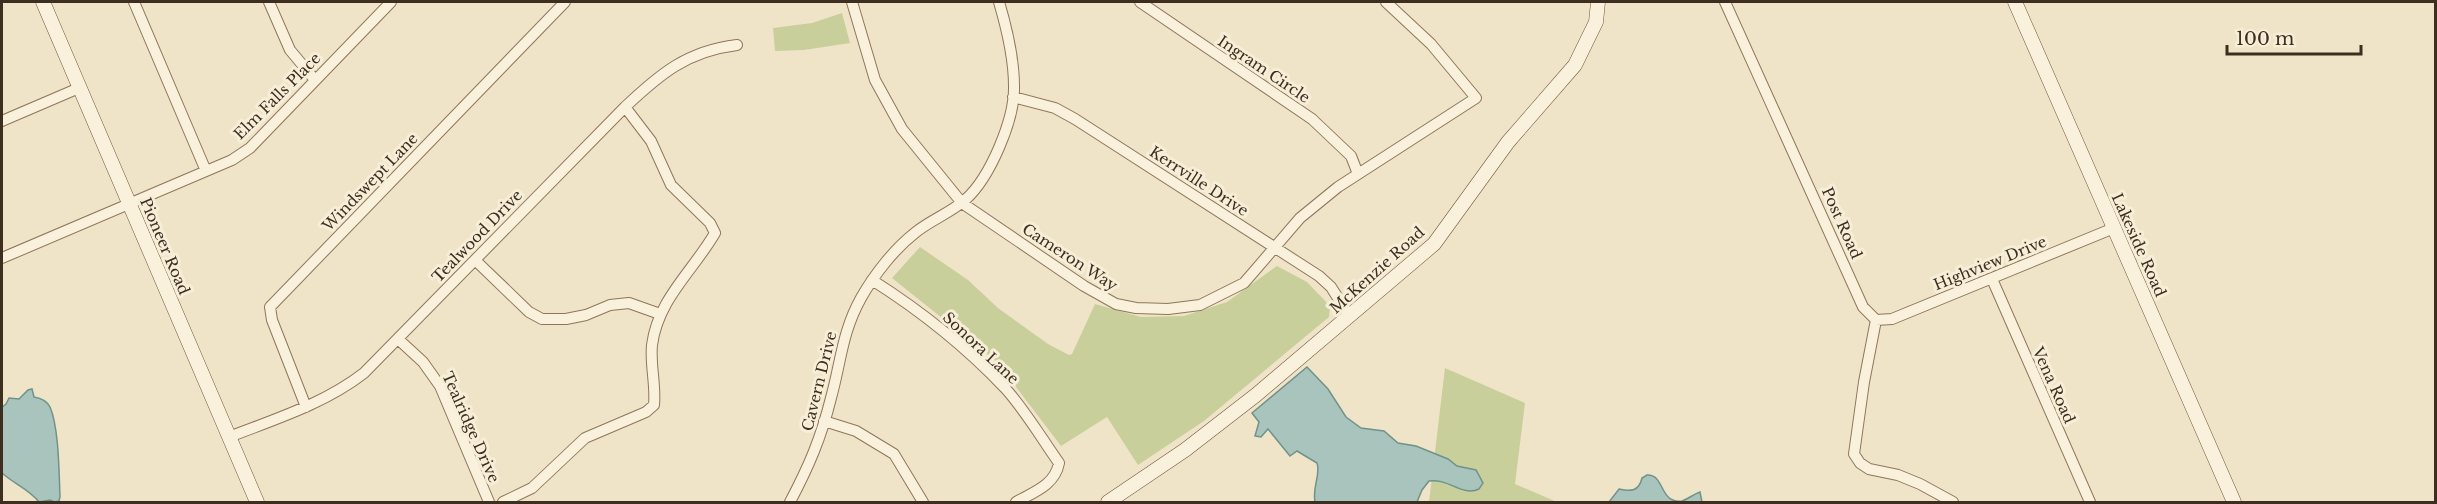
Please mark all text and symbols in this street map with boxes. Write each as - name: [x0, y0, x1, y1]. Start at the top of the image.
- scale bar: [2227, 18, 2360, 56]
- text: 100 m: [2236, 28, 2294, 50]
- street label: Ingram Circle: [1214, 31, 1314, 107]
- street label: Elm Falls Place: [230, 49, 324, 143]
- street label: Windswept Lane: [318, 129, 422, 236]
- street label: Kerrville Drive: [1146, 142, 1252, 220]
- street label: Post Road: [1818, 184, 1866, 262]
- street label: Tealwood Drive: [428, 186, 526, 286]
- street label: Lakeside Road: [2108, 190, 2170, 300]
- street label: Pioneer Road: [136, 195, 194, 297]
- street label: Cameron Way: [1019, 219, 1122, 295]
- street label: McKenzie Road: [1326, 223, 1428, 317]
- street label: Highview Drive: [1931, 232, 2049, 294]
- street label: Sonora Lane: [939, 308, 1023, 388]
- street label: Cavern Drive: [797, 329, 841, 433]
- street label: Vena Road: [2028, 343, 2079, 426]
- street label: Tealridge Drive: [438, 369, 504, 485]

